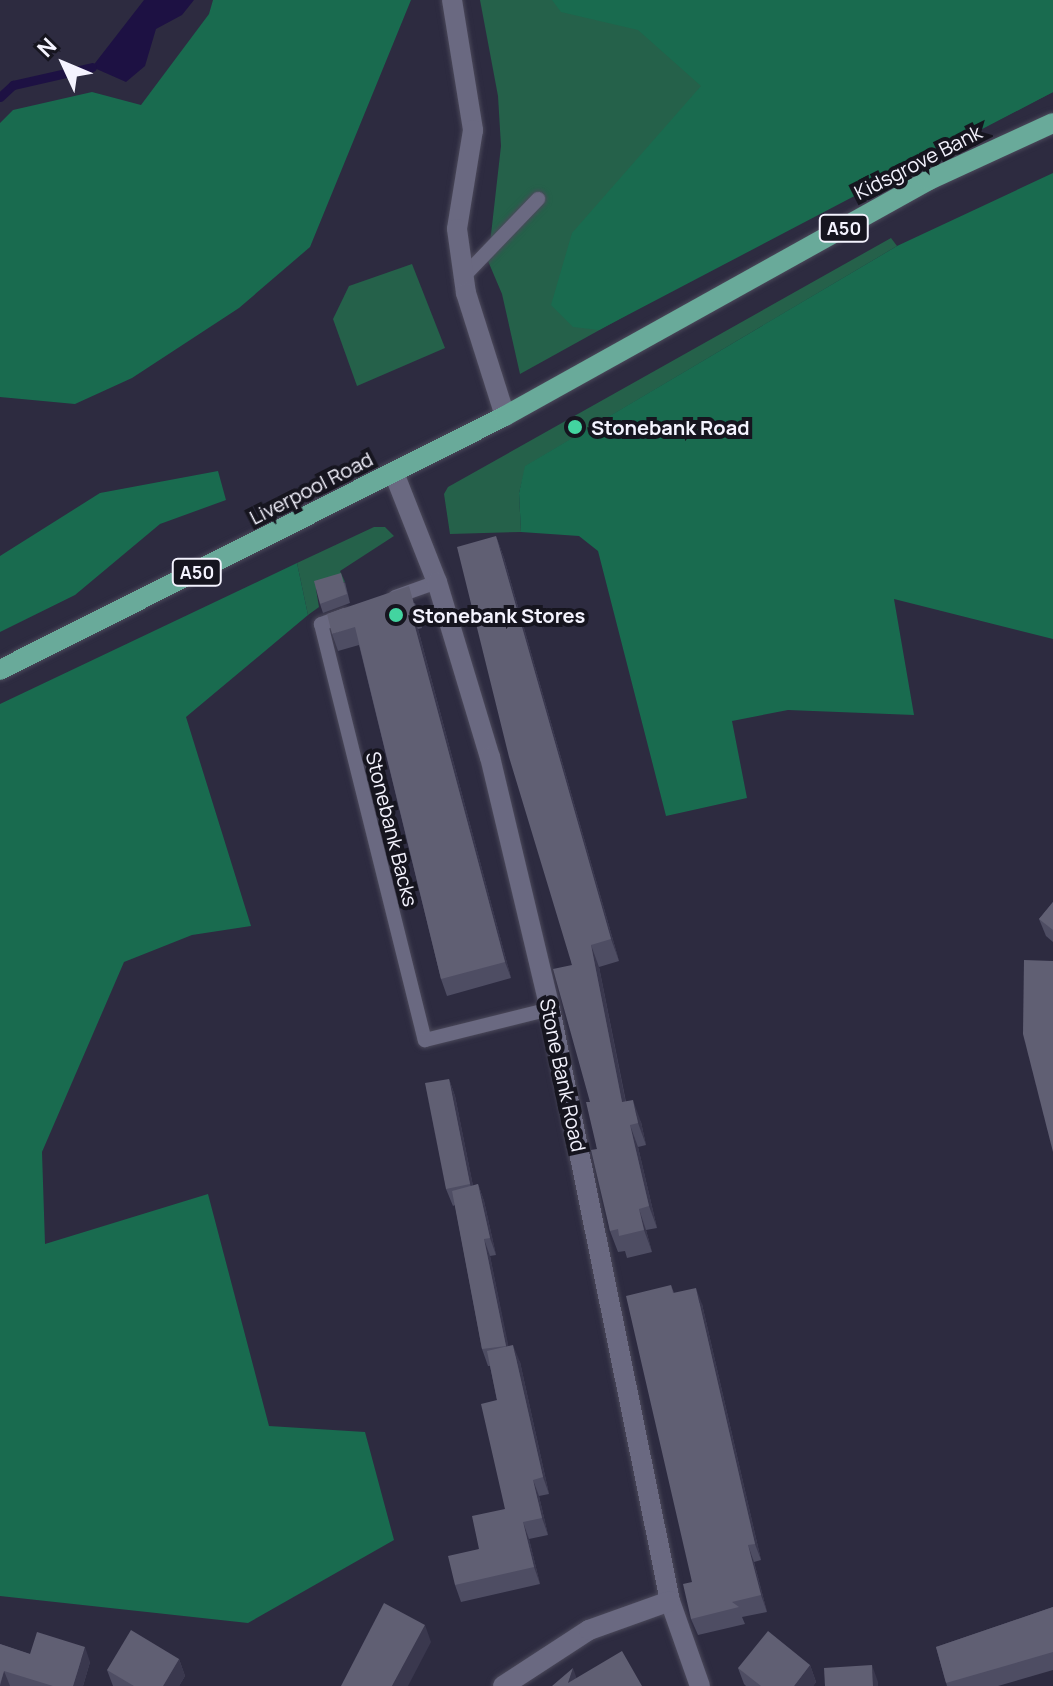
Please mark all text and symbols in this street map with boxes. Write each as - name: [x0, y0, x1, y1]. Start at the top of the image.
- north arrow: [24, 24, 104, 104]
- text: N: [30, 31, 63, 63]
- street label: Kidsgrove Bank: [850, 120, 986, 204]
- road number: A50: [818, 214, 870, 242]
- place label: Stonebank Road: [591, 415, 750, 439]
- marker: Stonebank Road: [566, 418, 584, 436]
- street label: Liverpool Road: [245, 447, 377, 529]
- road number: A50: [171, 558, 223, 586]
- place label: Stonebank Stores: [412, 603, 585, 627]
- marker: Stonebank Stores: [387, 606, 405, 624]
- street label: Stonebank Backs: [361, 749, 423, 909]
- street label: Stone Bank Road: [535, 996, 591, 1154]

